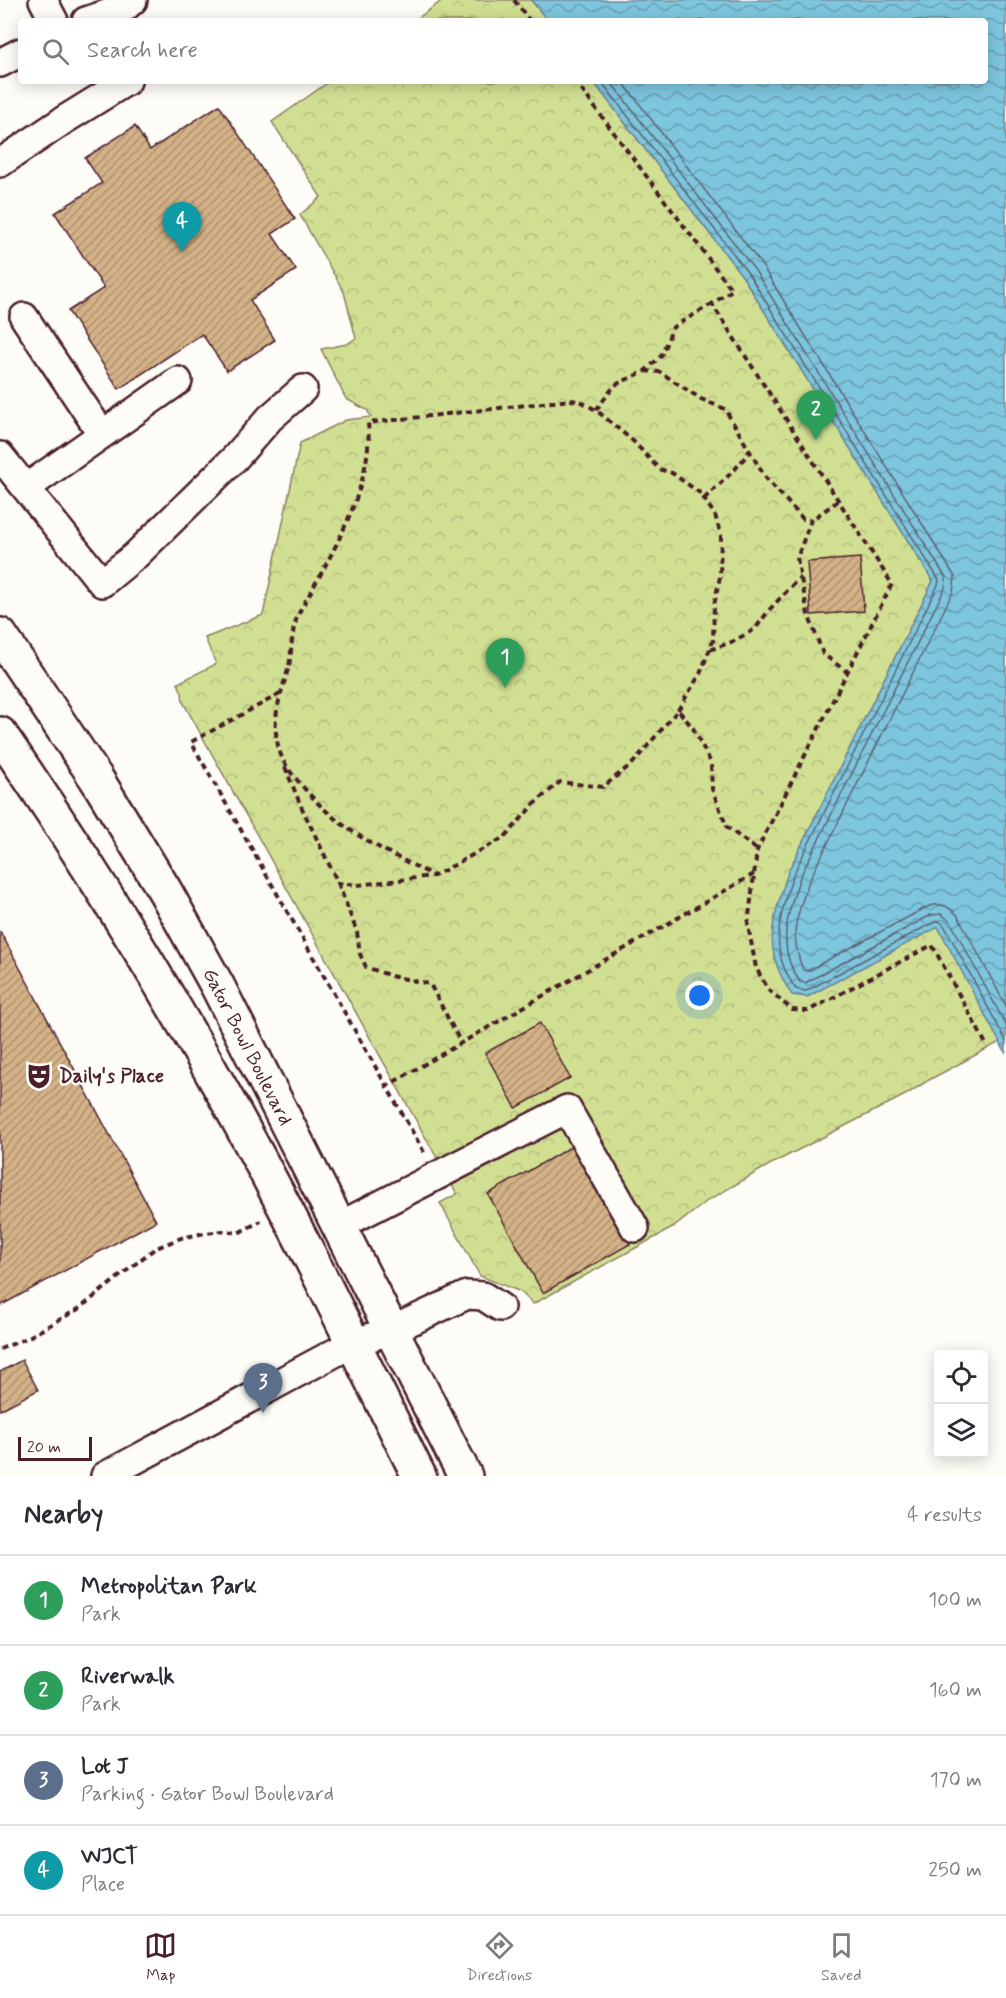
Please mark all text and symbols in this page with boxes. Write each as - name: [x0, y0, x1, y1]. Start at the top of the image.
- search box: [18, 18, 988, 84]
- icon: search: [39, 35, 72, 68]
- text: Search here: [87, 37, 198, 65]
- pin: 4: [162, 202, 201, 252]
- pin: 2: [796, 390, 836, 440]
- pin: 1: [486, 638, 524, 688]
- street label: Gator Bowl Boulevard: [196, 964, 298, 1130]
- your location: [685, 981, 714, 1010]
- theatre icon: Daily's Place: [24, 1061, 54, 1091]
- place label: Daily's Place: [59, 1063, 164, 1090]
- map controls: [934, 1350, 988, 1458]
- button: locate: [934, 1350, 988, 1404]
- pin: 3: [244, 1364, 282, 1413]
- button: layers: [934, 1404, 988, 1458]
- scale bar: [18, 1434, 92, 1462]
- text: 20 m: [27, 1437, 61, 1458]
- text: Nearby: [24, 1498, 103, 1532]
- text: 4 results: [907, 1502, 982, 1529]
- text: Metropolitan Park: [81, 1573, 257, 1601]
- text: 1: [39, 1587, 48, 1614]
- text: 100 m: [928, 1587, 982, 1614]
- text: Park: [81, 1601, 121, 1628]
- text: Riverwalk: [81, 1663, 174, 1691]
- text: 2: [39, 1677, 48, 1704]
- text: 160 m: [929, 1677, 982, 1704]
- text: Park: [81, 1691, 121, 1718]
- text: Lot J: [81, 1753, 129, 1781]
- text: 3: [39, 1767, 48, 1794]
- text: 170 m: [930, 1767, 982, 1794]
- text: Parking · Gator Bowl Boulevard: [81, 1781, 334, 1808]
- text: WJCT: [81, 1843, 138, 1871]
- text: 4: [38, 1857, 49, 1884]
- text: 250 m: [928, 1857, 982, 1884]
- text: Place: [81, 1871, 125, 1898]
- tab: Map: [144, 1929, 177, 1986]
- tab: Directions: [466, 1929, 532, 1986]
- tab: Saved: [821, 1929, 862, 1986]

